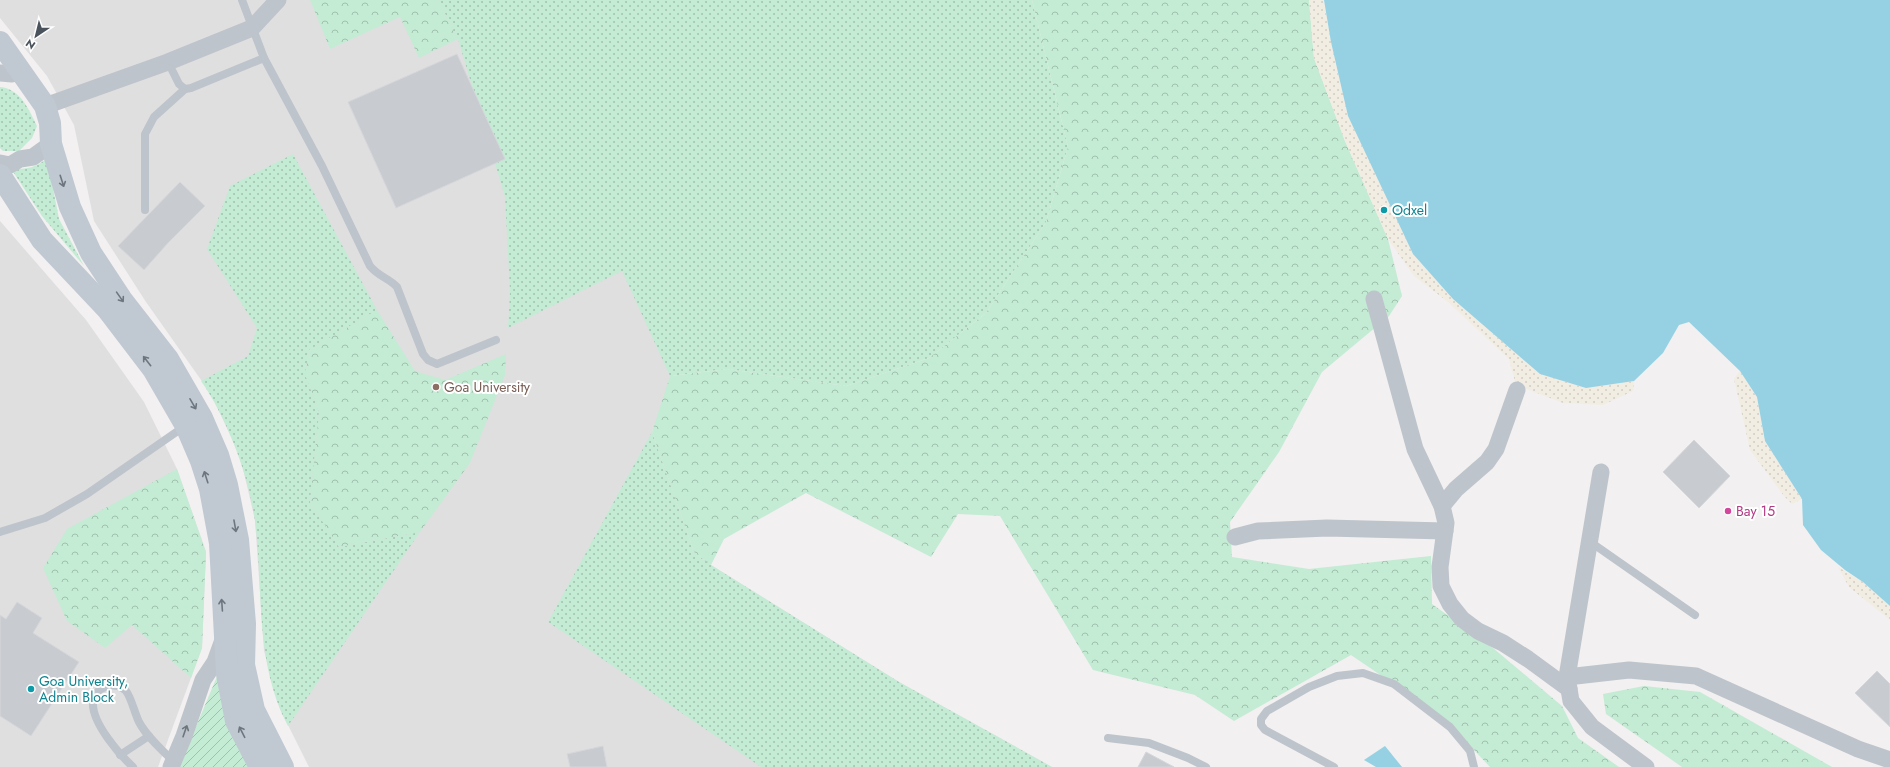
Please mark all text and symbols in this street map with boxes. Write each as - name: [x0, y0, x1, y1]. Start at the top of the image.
- north arrow: [16, 16, 56, 56]
- text: N: [22, 35, 38, 53]
- one-way arrow: [59, 175, 66, 188]
- place label: Odxel: [1392, 200, 1427, 220]
- marker: Odxel: [1379, 205, 1389, 215]
- one-way arrow: [116, 291, 124, 302]
- one-way arrow: [143, 356, 151, 367]
- place label: Goa University: [444, 377, 531, 397]
- marker: Goa University: [431, 382, 441, 392]
- one-way arrow: [190, 398, 198, 410]
- one-way arrow: [202, 470, 209, 483]
- place label: Bay 15: [1736, 501, 1775, 521]
- marker: Bay 15: [1723, 506, 1733, 516]
- one-way arrow: [231, 519, 239, 532]
- one-way arrow: [219, 599, 226, 612]
- place label: Goa University, Admin Block: [39, 671, 128, 707]
- marker: Goa University, Admin Block: [26, 684, 36, 694]
- one-way arrow: [182, 725, 190, 737]
- one-way arrow: [238, 727, 246, 739]

